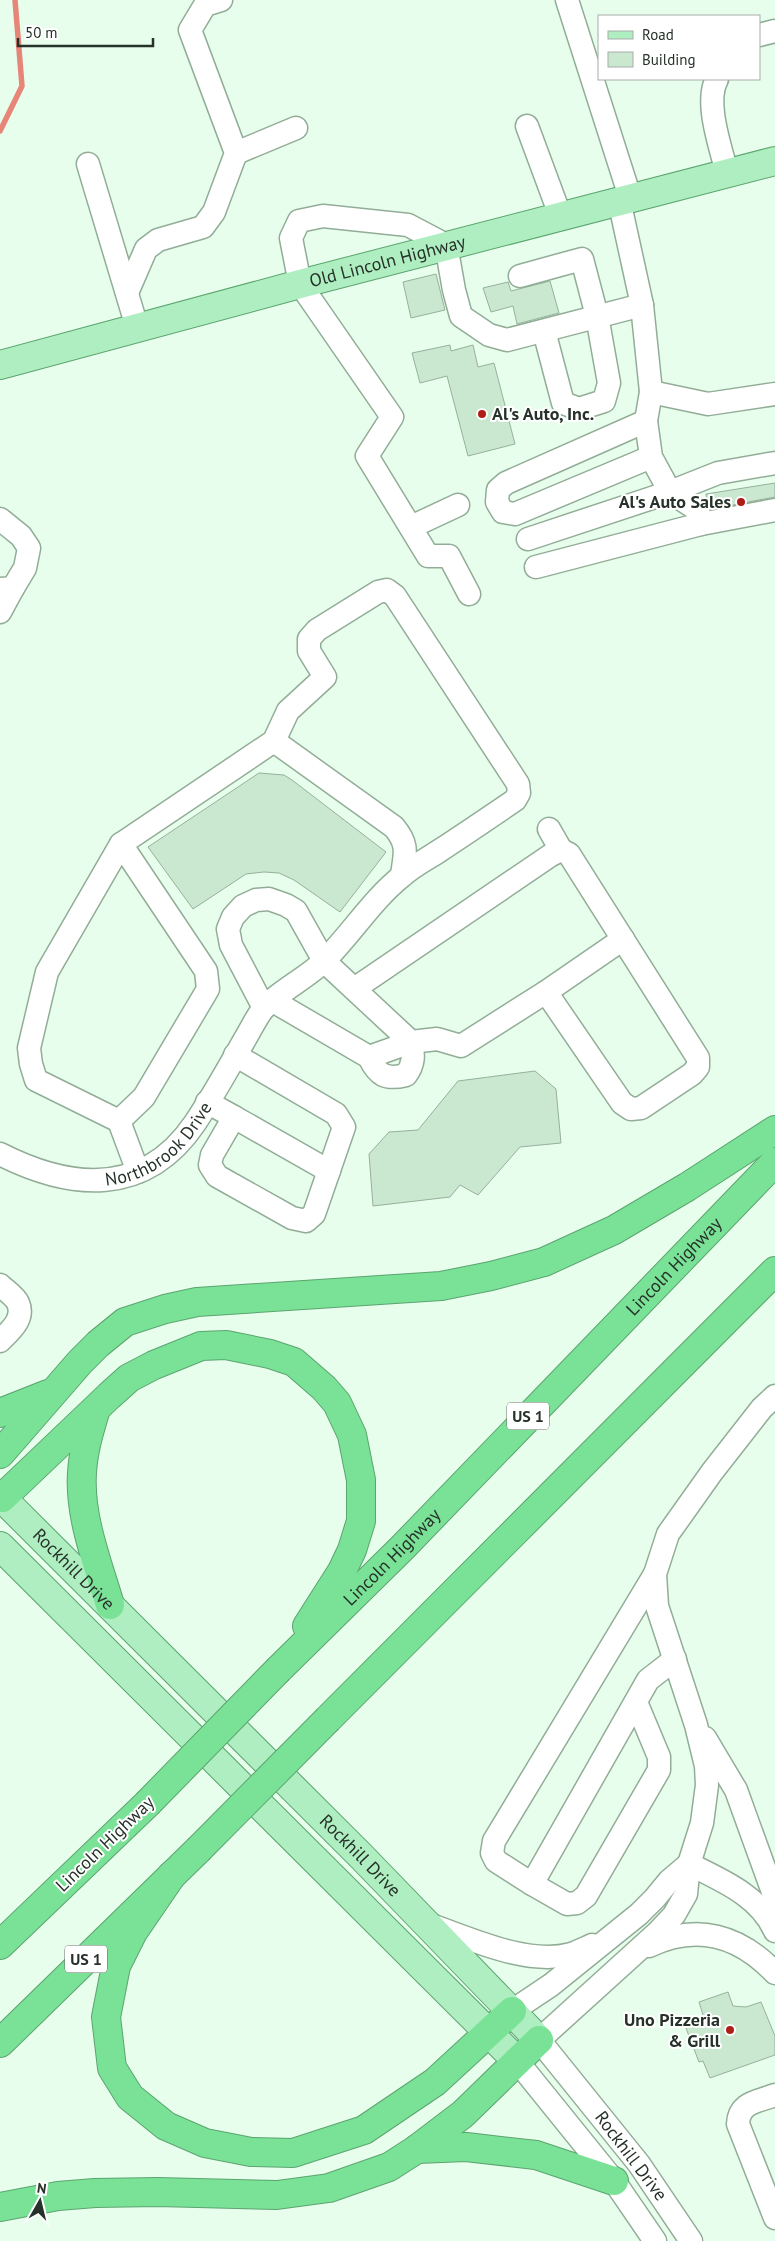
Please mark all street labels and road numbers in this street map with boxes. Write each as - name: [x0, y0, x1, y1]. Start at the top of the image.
- street label: Old Lincoln Highway: [307, 229, 468, 292]
- street label: Northbrook Drive: [103, 1098, 217, 1191]
- street label: Lincoln Highway: [621, 1212, 727, 1320]
- road number: US 1: [507, 1402, 549, 1430]
- street label: Lincoln Highway: [338, 1503, 446, 1610]
- street label: Rockhill Drive: [28, 1523, 120, 1615]
- street label: Lincoln Highway: [51, 1790, 159, 1896]
- street label: Rockhill Drive: [315, 1809, 406, 1901]
- road number: US 1: [65, 1946, 107, 1972]
- street label: Rockhill Drive: [590, 2106, 673, 2205]

